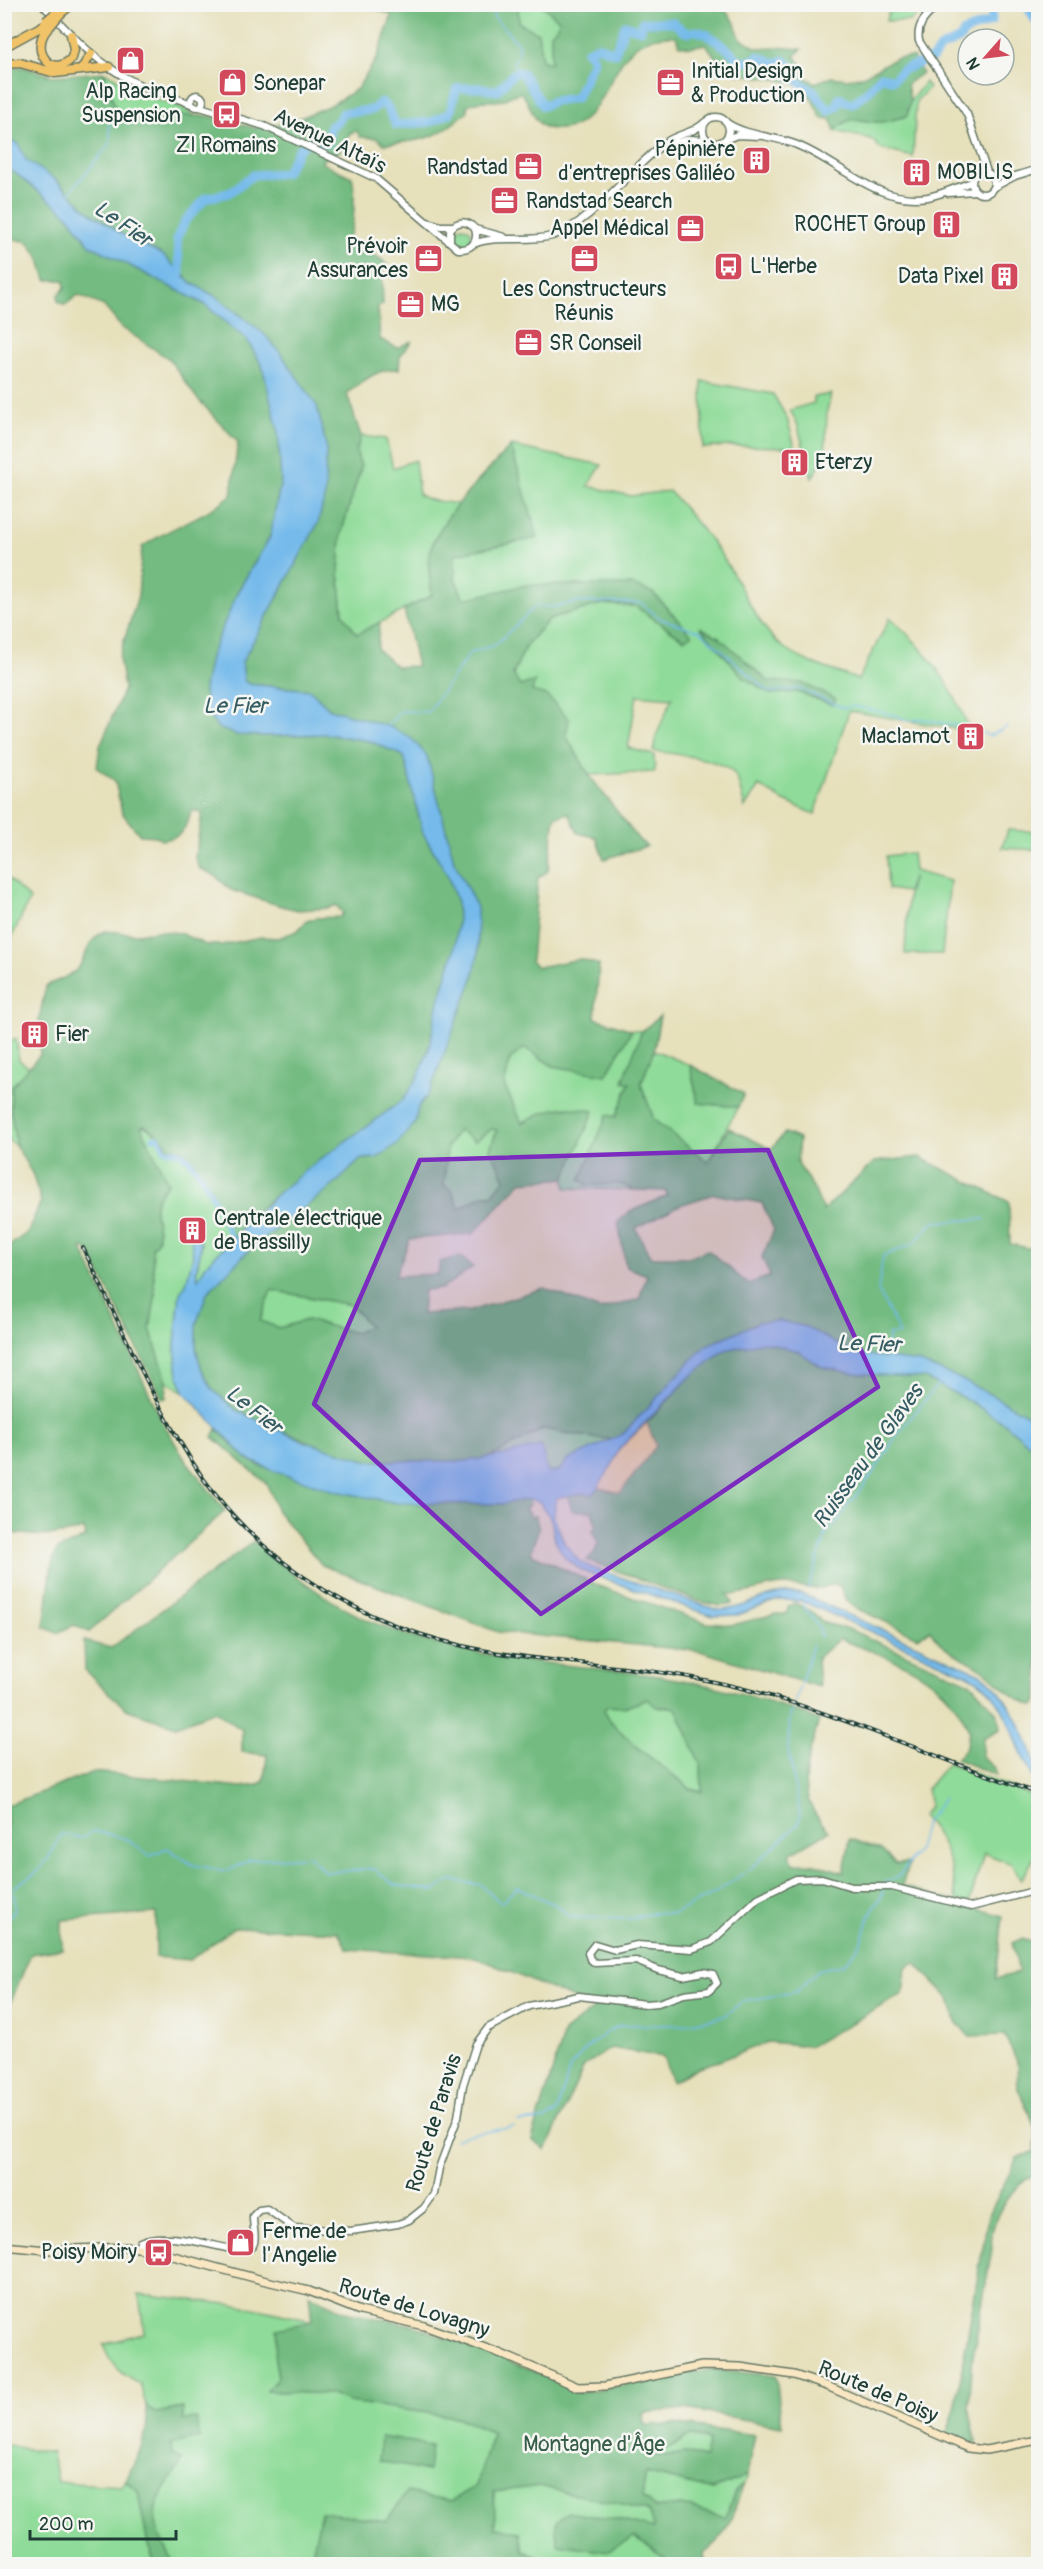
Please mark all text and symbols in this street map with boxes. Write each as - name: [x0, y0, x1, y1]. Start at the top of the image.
- north arrow: [956, 27, 1016, 87]
- shop icon: Alp Racing Suspension: [115, 44, 147, 76]
- text: N: [962, 54, 985, 73]
- place label: Initial Design & Production: [691, 58, 805, 109]
- shop icon: Sonepar: [216, 67, 248, 99]
- office icon: Initial Design & Production: [654, 67, 686, 99]
- place label: Sonepar: [253, 70, 326, 97]
- place label: Alp Racing Suspension: [81, 78, 181, 129]
- bus stop icon: ZI Romains: [210, 98, 242, 130]
- street label: Avenue Altaïs: [269, 102, 391, 180]
- place label: ZI Romains: [176, 132, 277, 159]
- place label: Pépinière d'entreprises Galiléo: [558, 136, 736, 187]
- building icon: Pépinière d'entreprises Galiléo: [740, 145, 772, 177]
- office icon: Randstad: [513, 151, 545, 183]
- place label: Randstad: [427, 154, 508, 181]
- building icon: MOBILIS: [900, 156, 932, 188]
- place label: MOBILIS: [937, 159, 1013, 186]
- office icon: Randstad Search: [489, 185, 521, 217]
- place label: Randstad Search: [526, 188, 672, 215]
- water label: Le Fier: [89, 195, 160, 255]
- building icon: ROCHET Group: [931, 208, 963, 240]
- place label: ROCHET Group: [794, 211, 926, 238]
- office icon: Appel Médical: [674, 212, 706, 244]
- place label: Appel Médical: [550, 215, 669, 242]
- place label: Prévoir Assurances: [307, 233, 409, 284]
- office icon: Prévoir Assurances: [413, 242, 445, 274]
- office icon: Les Constructeurs Réunis: [568, 242, 600, 274]
- bus stop icon: L'Herbe: [713, 250, 745, 282]
- place label: L'Herbe: [750, 253, 818, 280]
- building icon: Data Pixel: [989, 260, 1021, 292]
- place label: Data Pixel: [898, 263, 984, 290]
- place label: Les Constructeurs Réunis: [502, 276, 667, 327]
- office icon: MG: [394, 288, 426, 320]
- place label: MG: [431, 291, 460, 318]
- office icon: SR Conseil: [512, 327, 544, 359]
- place label: SR Conseil: [549, 330, 642, 357]
- building icon: Eterzy: [778, 446, 810, 478]
- place label: Eterzy: [815, 449, 872, 476]
- water label: Le Fier: [203, 692, 270, 720]
- building icon: Maclamot: [955, 720, 987, 752]
- place label: Maclamot: [861, 723, 951, 750]
- building icon: Fier: [18, 1018, 50, 1050]
- place label: Fier: [55, 1021, 90, 1048]
- place label: Centrale électrique de Brassilly: [214, 1205, 382, 1256]
- building icon: Centrale électrique de Brassilly: [177, 1214, 209, 1246]
- water label: Le Fier: [837, 1329, 905, 1359]
- water label: Ruisseau de Glaves: [806, 1377, 931, 1533]
- water label: Le Fier: [220, 1379, 290, 1443]
- street label: Route de Paravis: [400, 2050, 468, 2195]
- place label: Ferme de l'Angelie: [262, 2218, 347, 2269]
- shop icon: Ferme de l'Angelie: [225, 2227, 257, 2259]
- bus stop icon: Poisy Moiry: [142, 2236, 174, 2268]
- place label: Poisy Moiry: [41, 2239, 137, 2266]
- street label: Route de Lovagny: [335, 2272, 493, 2344]
- street label: Route de Poisy: [814, 2355, 942, 2429]
- park label: Montagne d'Âge: [523, 2431, 665, 2458]
- scale bar: [30, 2503, 176, 2541]
- text: 200 m: [39, 2513, 94, 2536]

